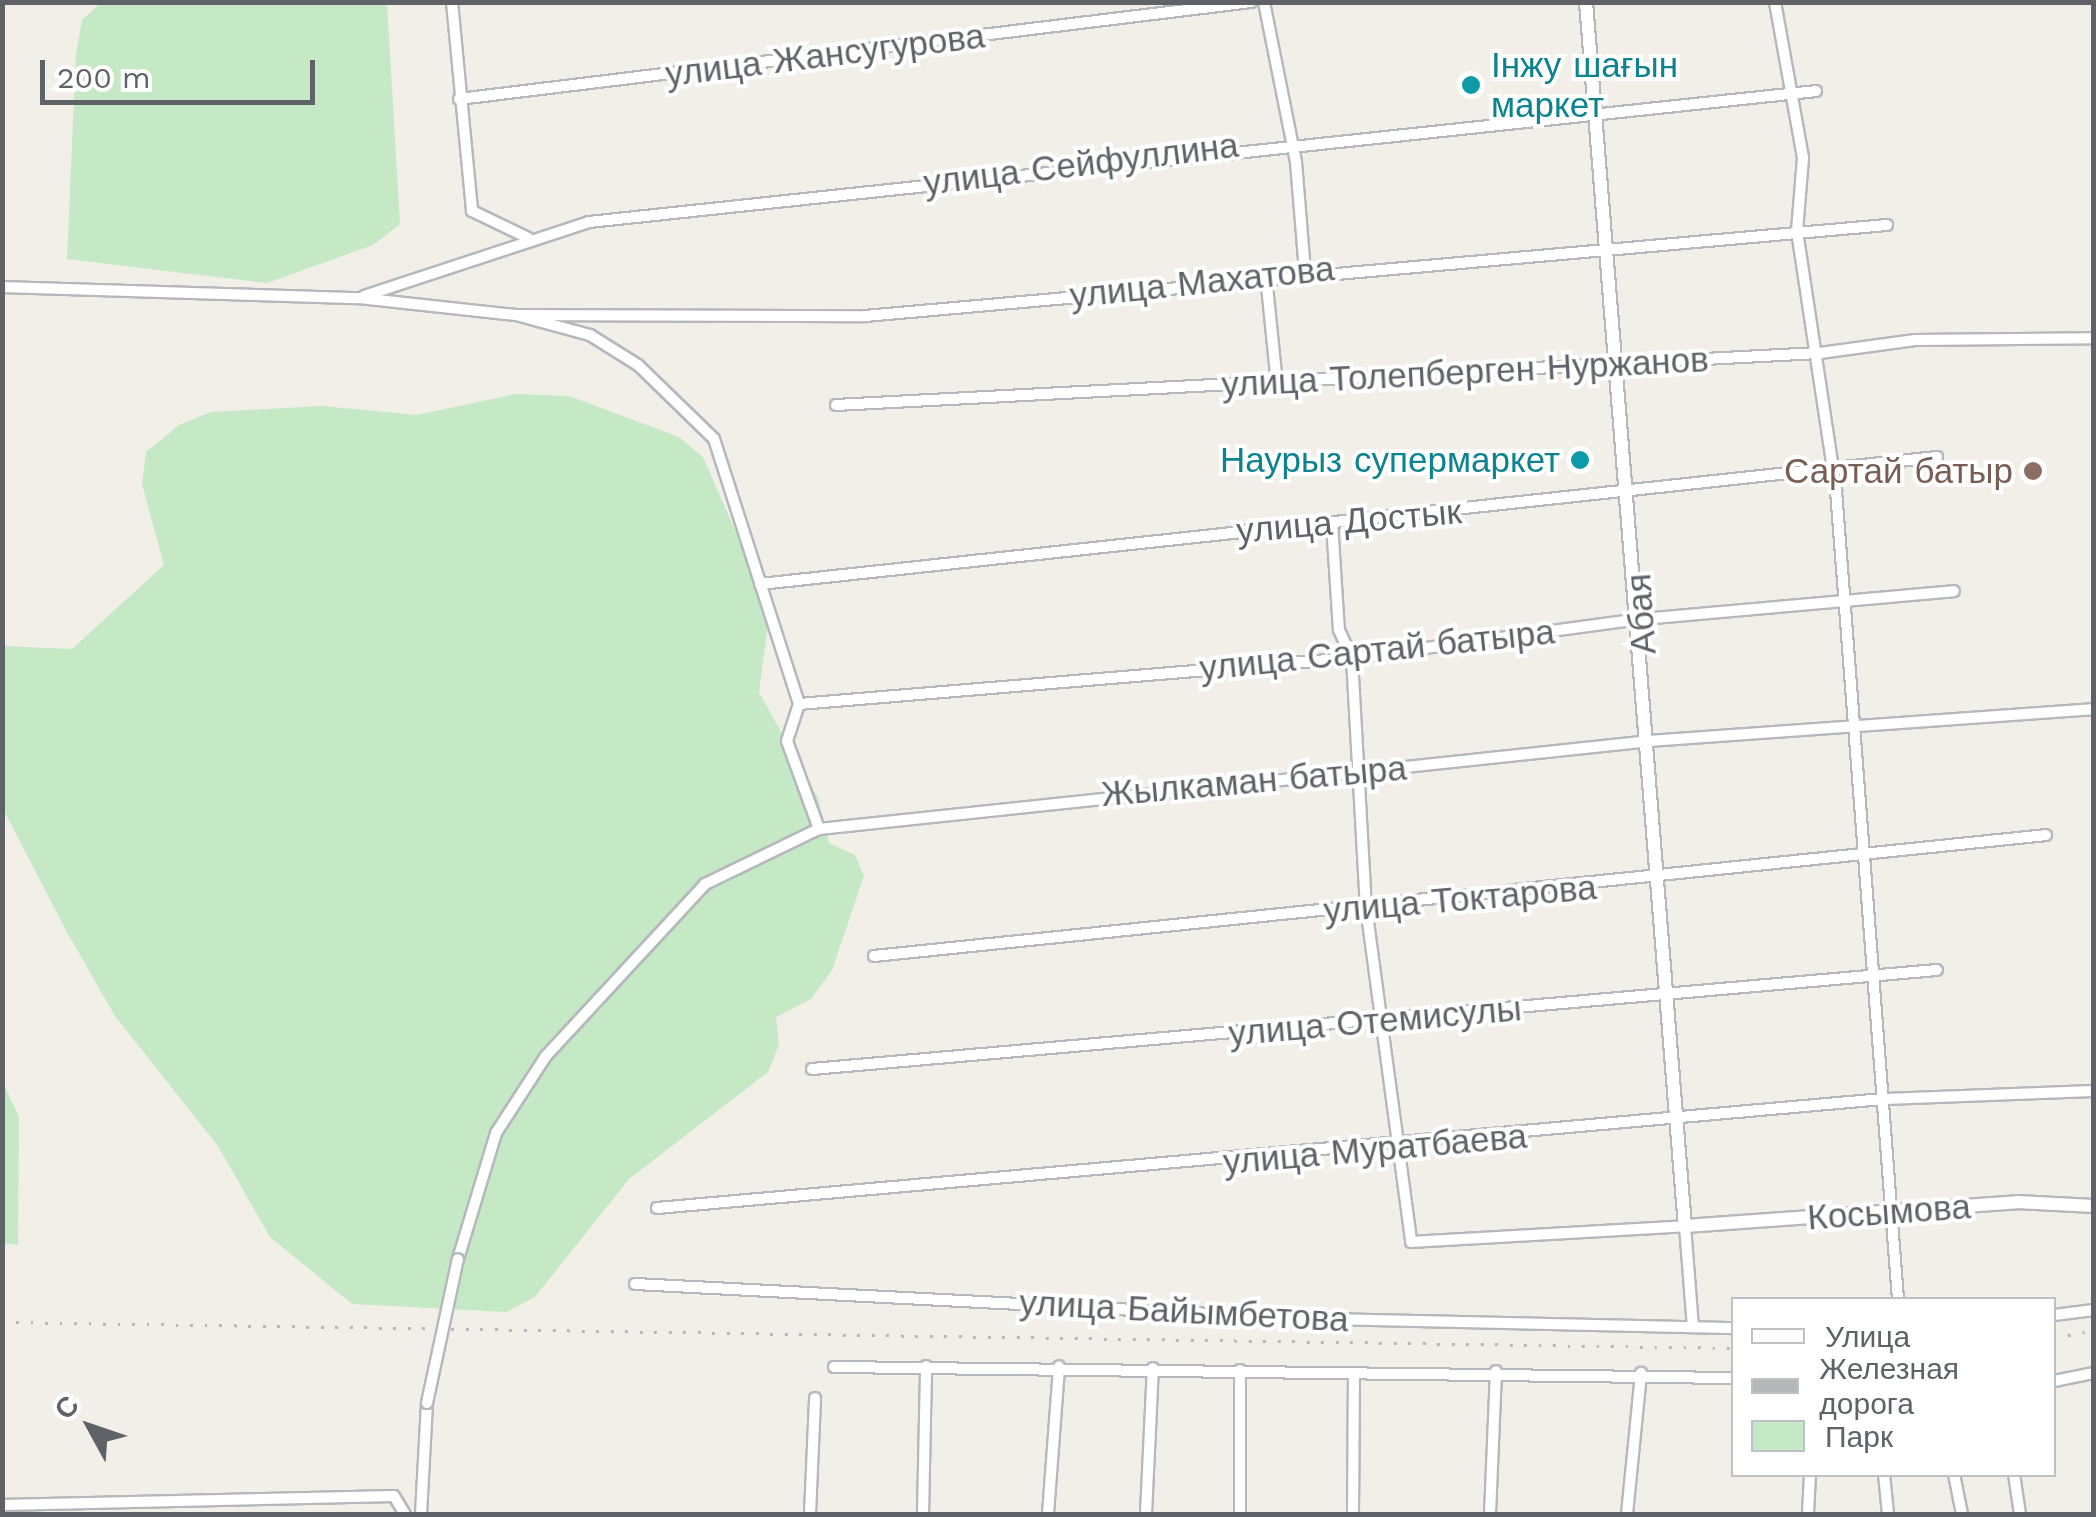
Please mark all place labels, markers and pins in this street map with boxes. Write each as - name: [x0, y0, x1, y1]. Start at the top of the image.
- place label: Інжу шағын маркет: [1491, 44, 1678, 126]
- marker: Інжу шағын маркет: [1460, 74, 1482, 96]
- place label: Наурыз супермаркет: [1220, 439, 1560, 481]
- marker: Наурыз супермаркет: [1569, 449, 1591, 471]
- place label: Сартай батыр: [1784, 450, 2013, 492]
- marker: Сартай батыр: [2022, 460, 2044, 482]

